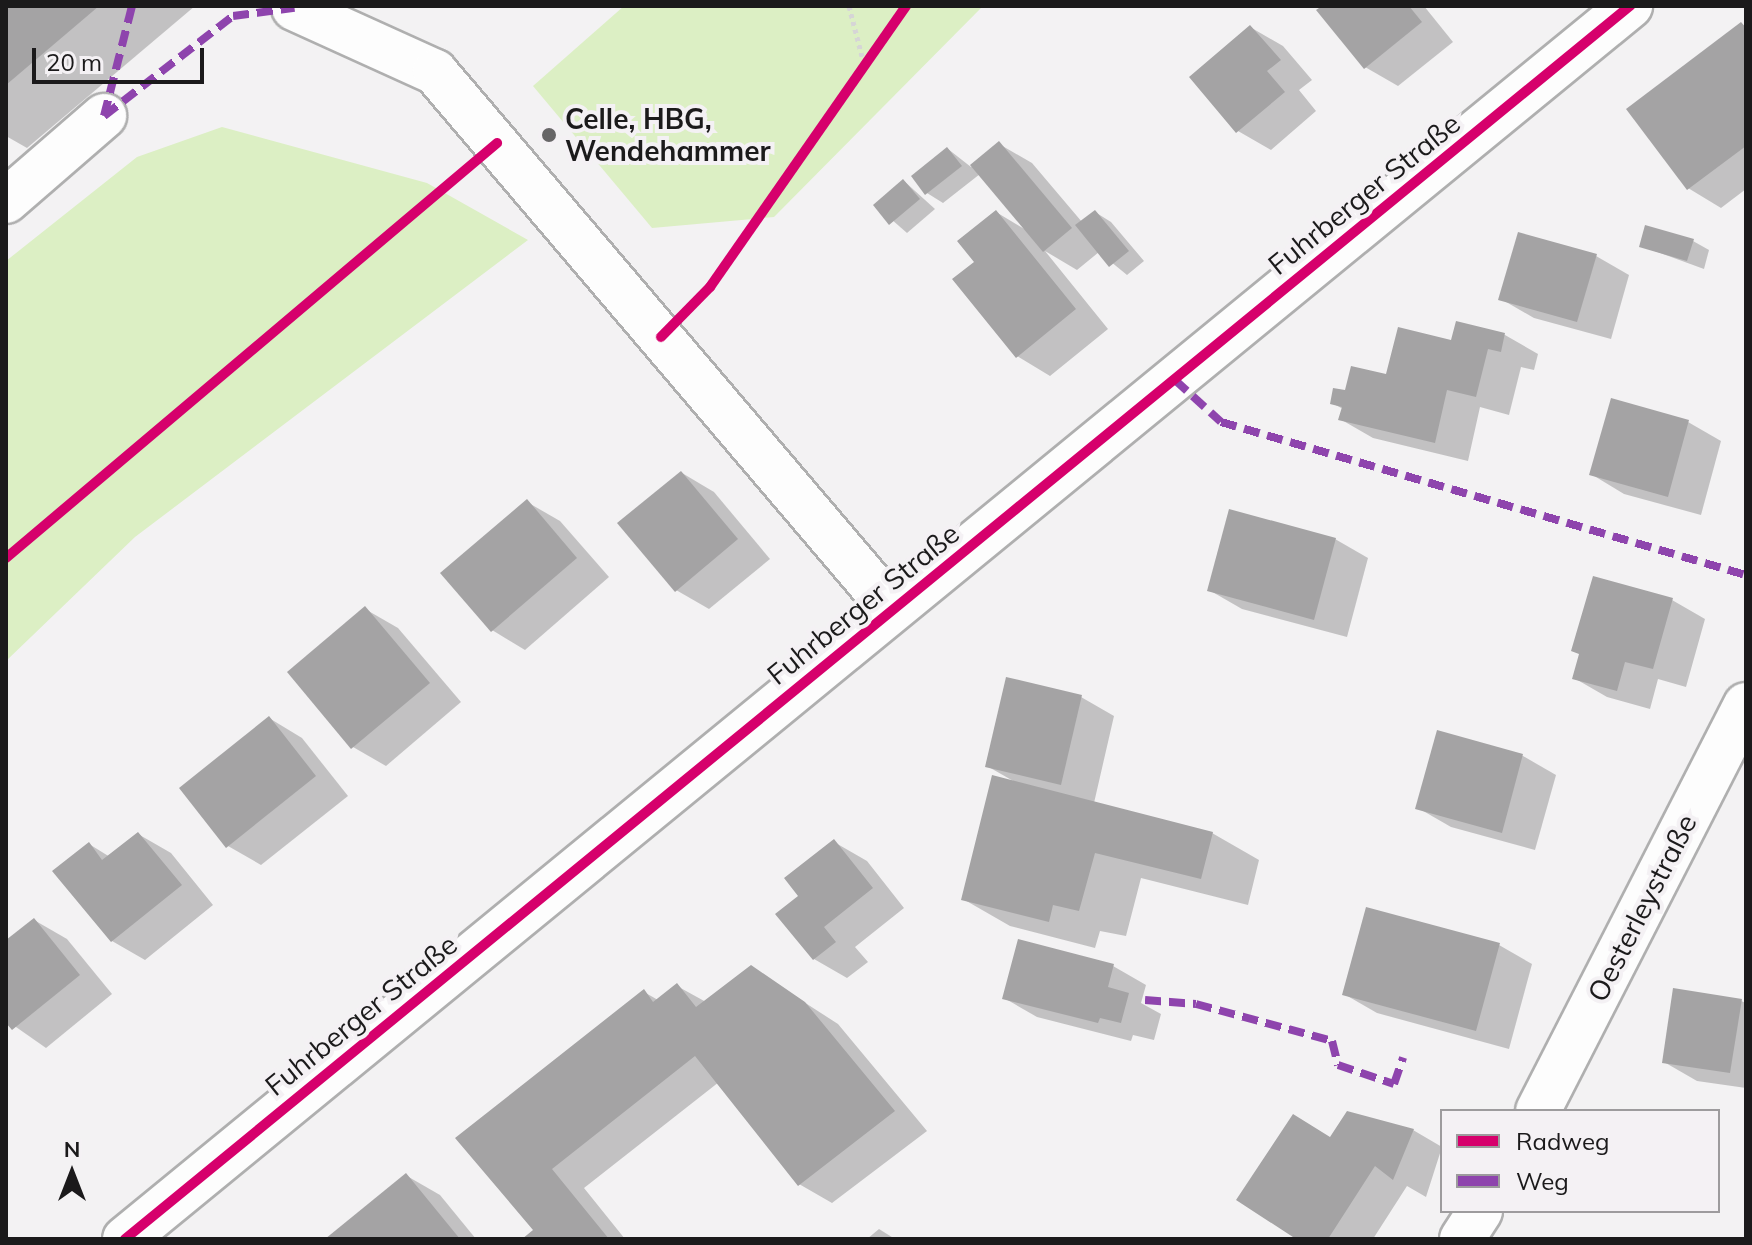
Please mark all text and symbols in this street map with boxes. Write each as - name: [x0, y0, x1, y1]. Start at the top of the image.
- scale bar: [36, 32, 208, 82]
- text: 20 m: [46, 47, 102, 77]
- place label: Celle, HBG, Wendehammer: [565, 102, 770, 168]
- street label: Fuhrberger Straße: [1261, 106, 1467, 282]
- marker: Celle, HBG, Wendehammer: [540, 126, 558, 144]
- street label: Fuhrberger Straße: [760, 516, 966, 692]
- street label: Oesterleystraße: [1580, 809, 1704, 1007]
- street label: Fuhrberger Straße: [258, 927, 464, 1103]
- legend: [1440, 1109, 1720, 1213]
- text: Radweg: [1516, 1126, 1610, 1156]
- north arrow: [32, 1133, 112, 1213]
- text: N: [64, 1135, 80, 1163]
- text: Weg: [1516, 1166, 1569, 1196]

